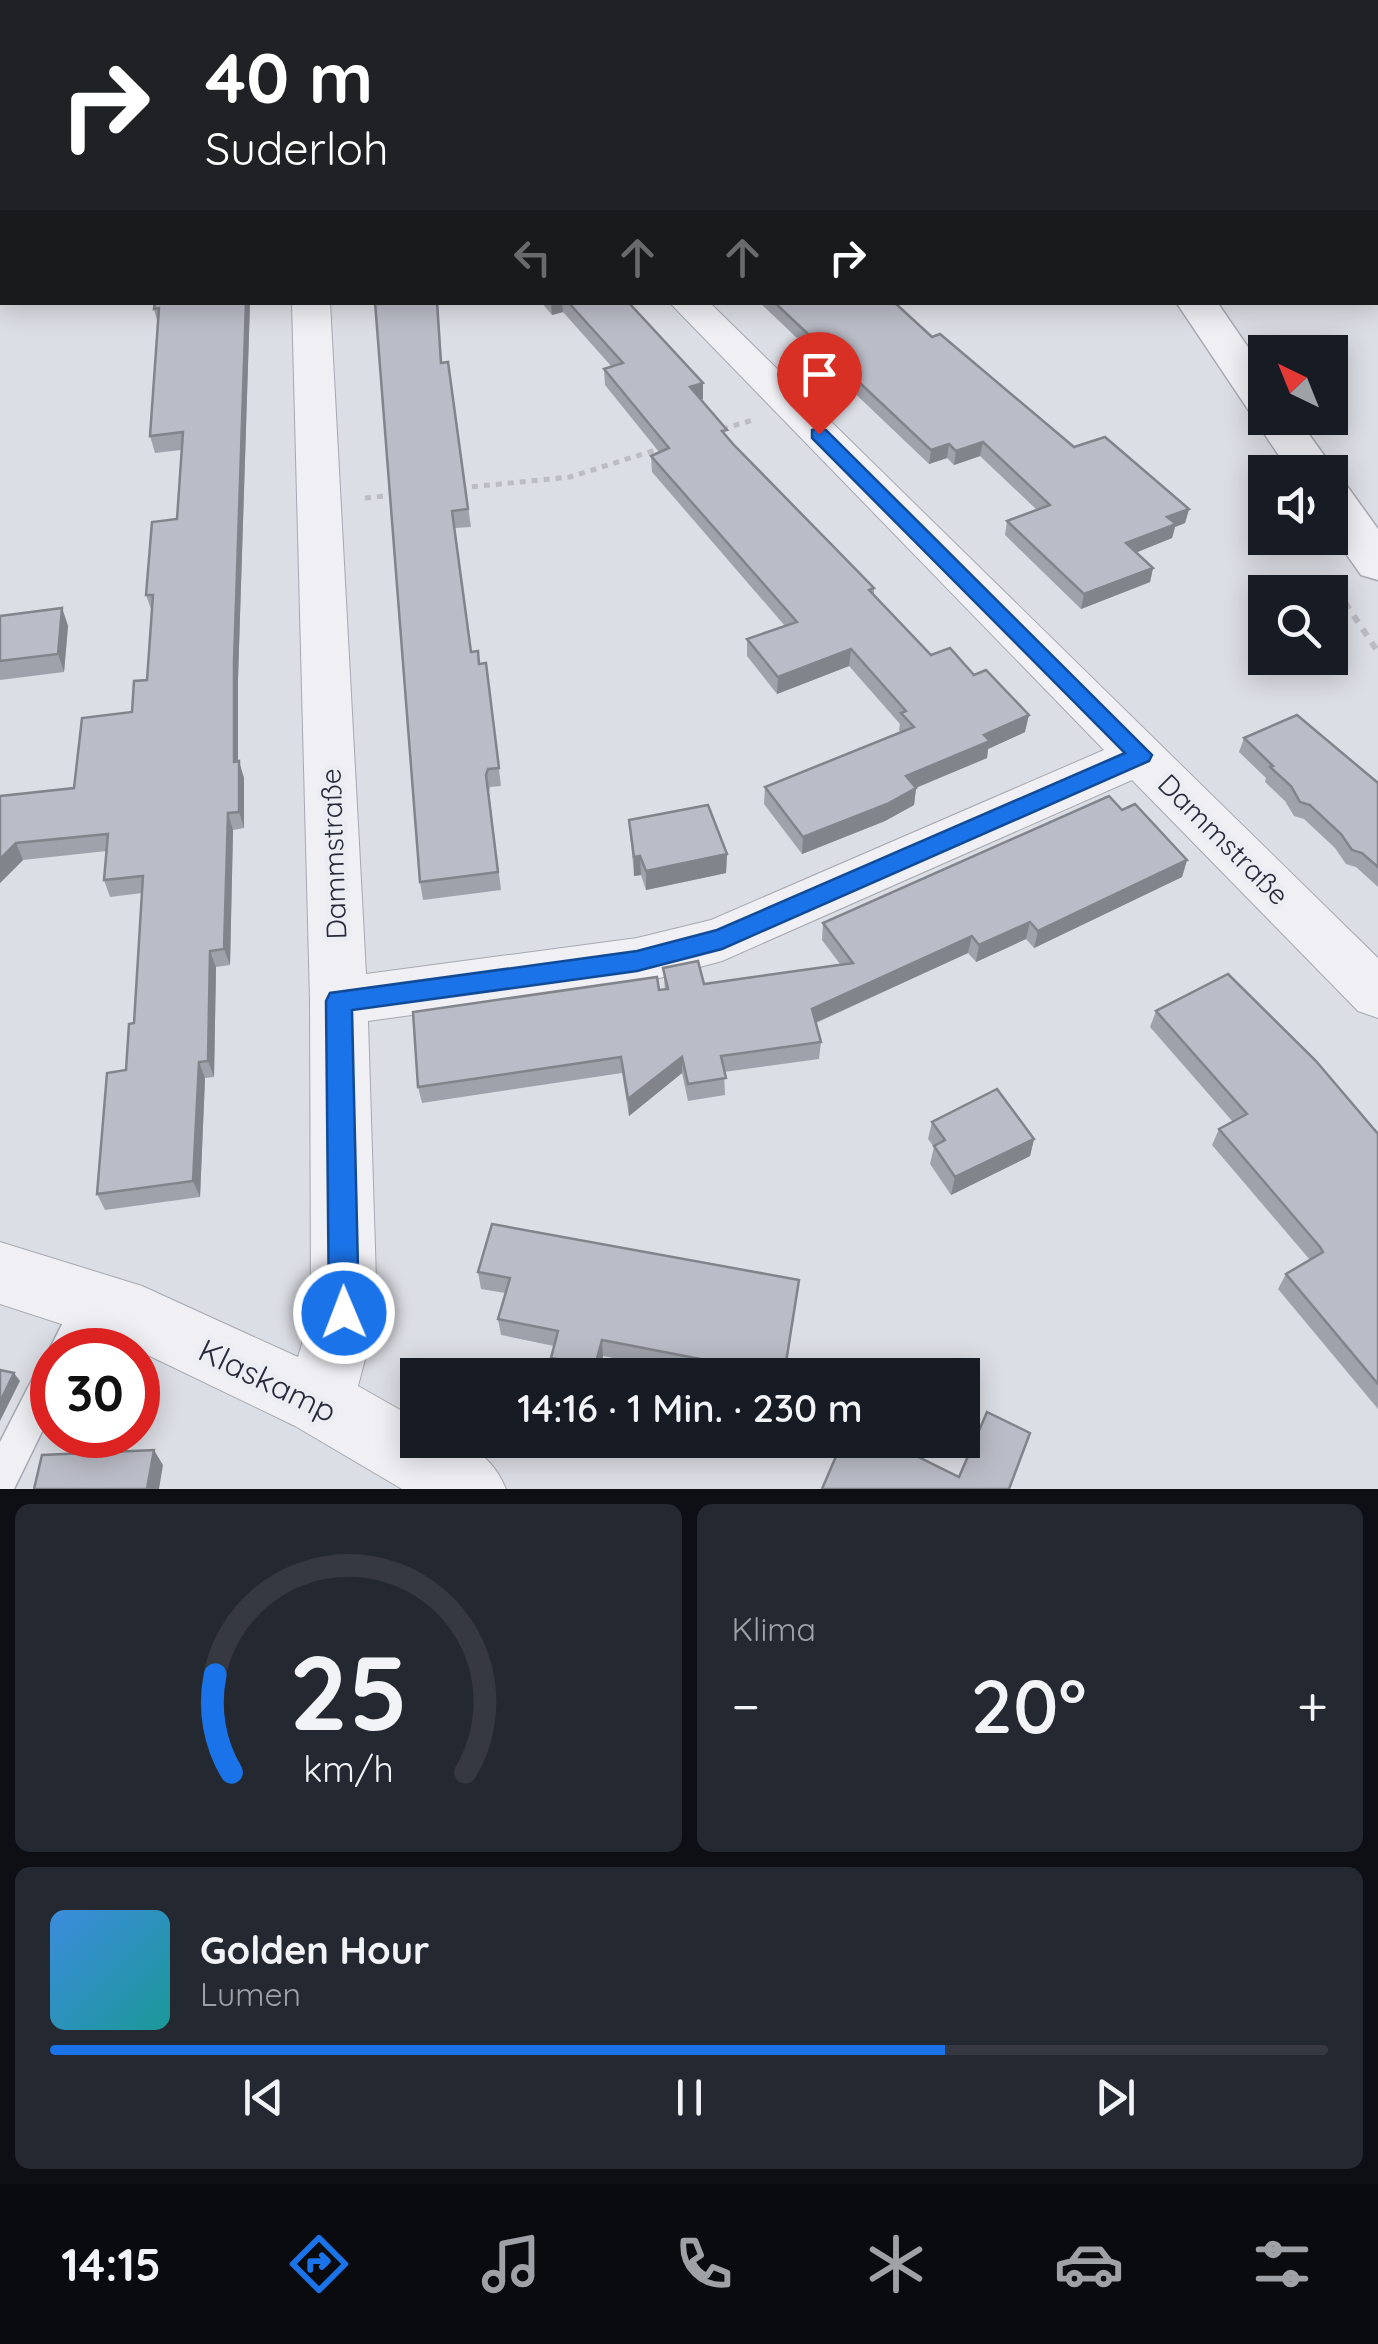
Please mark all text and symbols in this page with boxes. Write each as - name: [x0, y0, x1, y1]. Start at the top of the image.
- text: 40 m: [205, 33, 373, 121]
- icon: right: [40, 40, 170, 170]
- text: Suderloh: [205, 120, 389, 176]
- icon: left: [505, 230, 560, 285]
- icon: ahead: [610, 230, 665, 285]
- icon: ahead: [715, 230, 770, 285]
- icon: right: [820, 230, 875, 285]
- pin: [777, 332, 862, 435]
- north arrow: [1248, 335, 1348, 435]
- map controls: [1248, 335, 1348, 675]
- icon: arrive: [792, 347, 847, 402]
- button: sound: [1248, 455, 1348, 555]
- button: search: [1248, 575, 1348, 675]
- street label: Dammstraße: [1151, 766, 1297, 912]
- street label: Dammstraße: [313, 768, 353, 940]
- position arrow: [292, 1261, 396, 1365]
- speed limit sign: 30: [30, 1328, 160, 1458]
- street label: Klaskamp: [193, 1330, 343, 1430]
- text: 14:16 · 1 Min. · 230 m: [517, 1384, 863, 1432]
- text: Klima: [732, 1609, 816, 1649]
- text: 25: [289, 1626, 408, 1756]
- text: 20°: [971, 1658, 1086, 1752]
- text: −: [732, 1671, 760, 1740]
- text: +: [1297, 1671, 1328, 1740]
- text: km/h: [303, 1746, 394, 1791]
- text: Golden Hour: [200, 1926, 429, 1974]
- text: Lumen: [200, 1974, 301, 2014]
- icon: previous: [236, 2070, 291, 2125]
- icon: pause: [662, 2070, 717, 2125]
- icon: next: [1088, 2070, 1143, 2125]
- icon: directions: [284, 2229, 354, 2299]
- icon: music: [476, 2229, 546, 2299]
- icon: phone: [669, 2229, 739, 2299]
- icon: climate: [861, 2229, 931, 2299]
- icon: car: [1054, 2229, 1124, 2299]
- icon: filters: [1247, 2229, 1317, 2299]
- text: 14:15: [61, 2236, 161, 2292]

